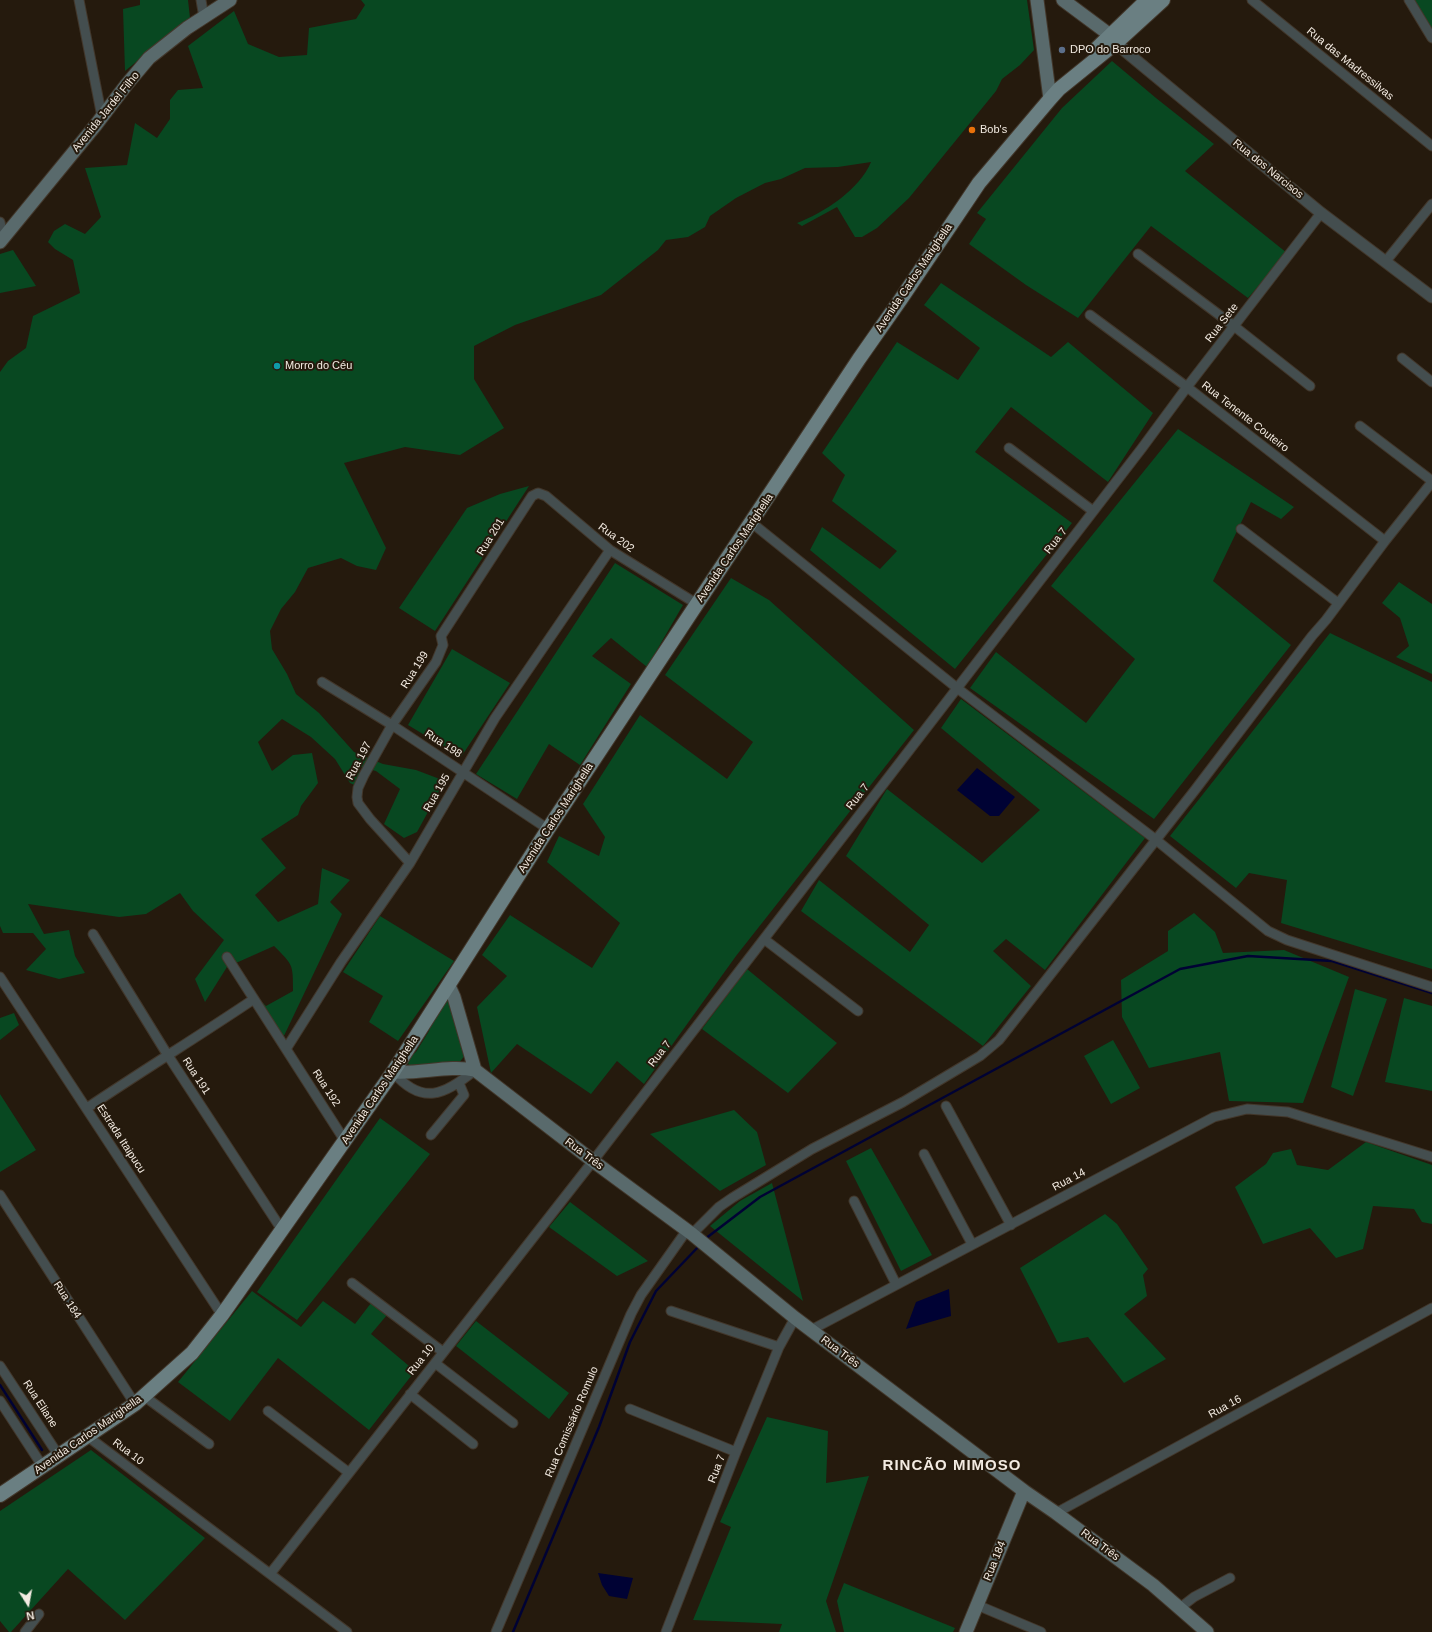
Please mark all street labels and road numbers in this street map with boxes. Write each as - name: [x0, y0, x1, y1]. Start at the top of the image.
- street label: Rua das Madressilvas: [1304, 25, 1396, 103]
- street label: Avenida Jardel Filho: [70, 69, 142, 155]
- street label: Rua dos Narcisos: [1230, 137, 1306, 201]
- street label: Avenida Carlos Marighella: [873, 221, 955, 335]
- street label: Rua Sete: [1203, 301, 1241, 345]
- street label: Rua Tenente Couteiro: [1199, 379, 1291, 455]
- street label: Avenida Carlos Marighella: [694, 491, 776, 605]
- street label: Rua 201: [474, 516, 508, 558]
- street label: Rua 202: [595, 520, 637, 556]
- street label: Rua 7: [1042, 525, 1070, 557]
- street label: Rua 199: [398, 649, 432, 691]
- street label: Rua 198: [422, 727, 464, 761]
- street label: Rua 197: [343, 740, 375, 782]
- street label: Avenida Carlos Marighella: [516, 761, 596, 875]
- street label: Rua 195: [421, 772, 453, 814]
- street label: Rua 7: [844, 781, 872, 813]
- street label: Avenida Carlos Marighella: [339, 1033, 421, 1147]
- street label: Rua 7: [646, 1038, 674, 1070]
- street label: Rua 191: [179, 1055, 213, 1097]
- street label: Rua 192: [309, 1067, 343, 1109]
- street label: Estrada Itaipucu: [94, 1102, 148, 1176]
- street label: Rua Três: [562, 1135, 606, 1173]
- street label: Rua 14: [1050, 1166, 1088, 1194]
- street label: Rua 184: [50, 1279, 84, 1321]
- street label: Rua Três: [818, 1333, 862, 1371]
- street label: Rua 10: [405, 1342, 437, 1378]
- street label: Rua Comissário Romulo: [543, 1365, 601, 1479]
- street label: Rua Eliane: [20, 1378, 60, 1430]
- street label: Avenida Carlos Marighella: [32, 1393, 144, 1477]
- street label: Rua 16: [1206, 1393, 1244, 1421]
- street label: Rua 10: [110, 1436, 146, 1468]
- street label: Rua 7: [706, 1453, 728, 1485]
- street label: Rua Três: [1078, 1526, 1122, 1564]
- street label: Rua 184: [981, 1539, 1009, 1583]

